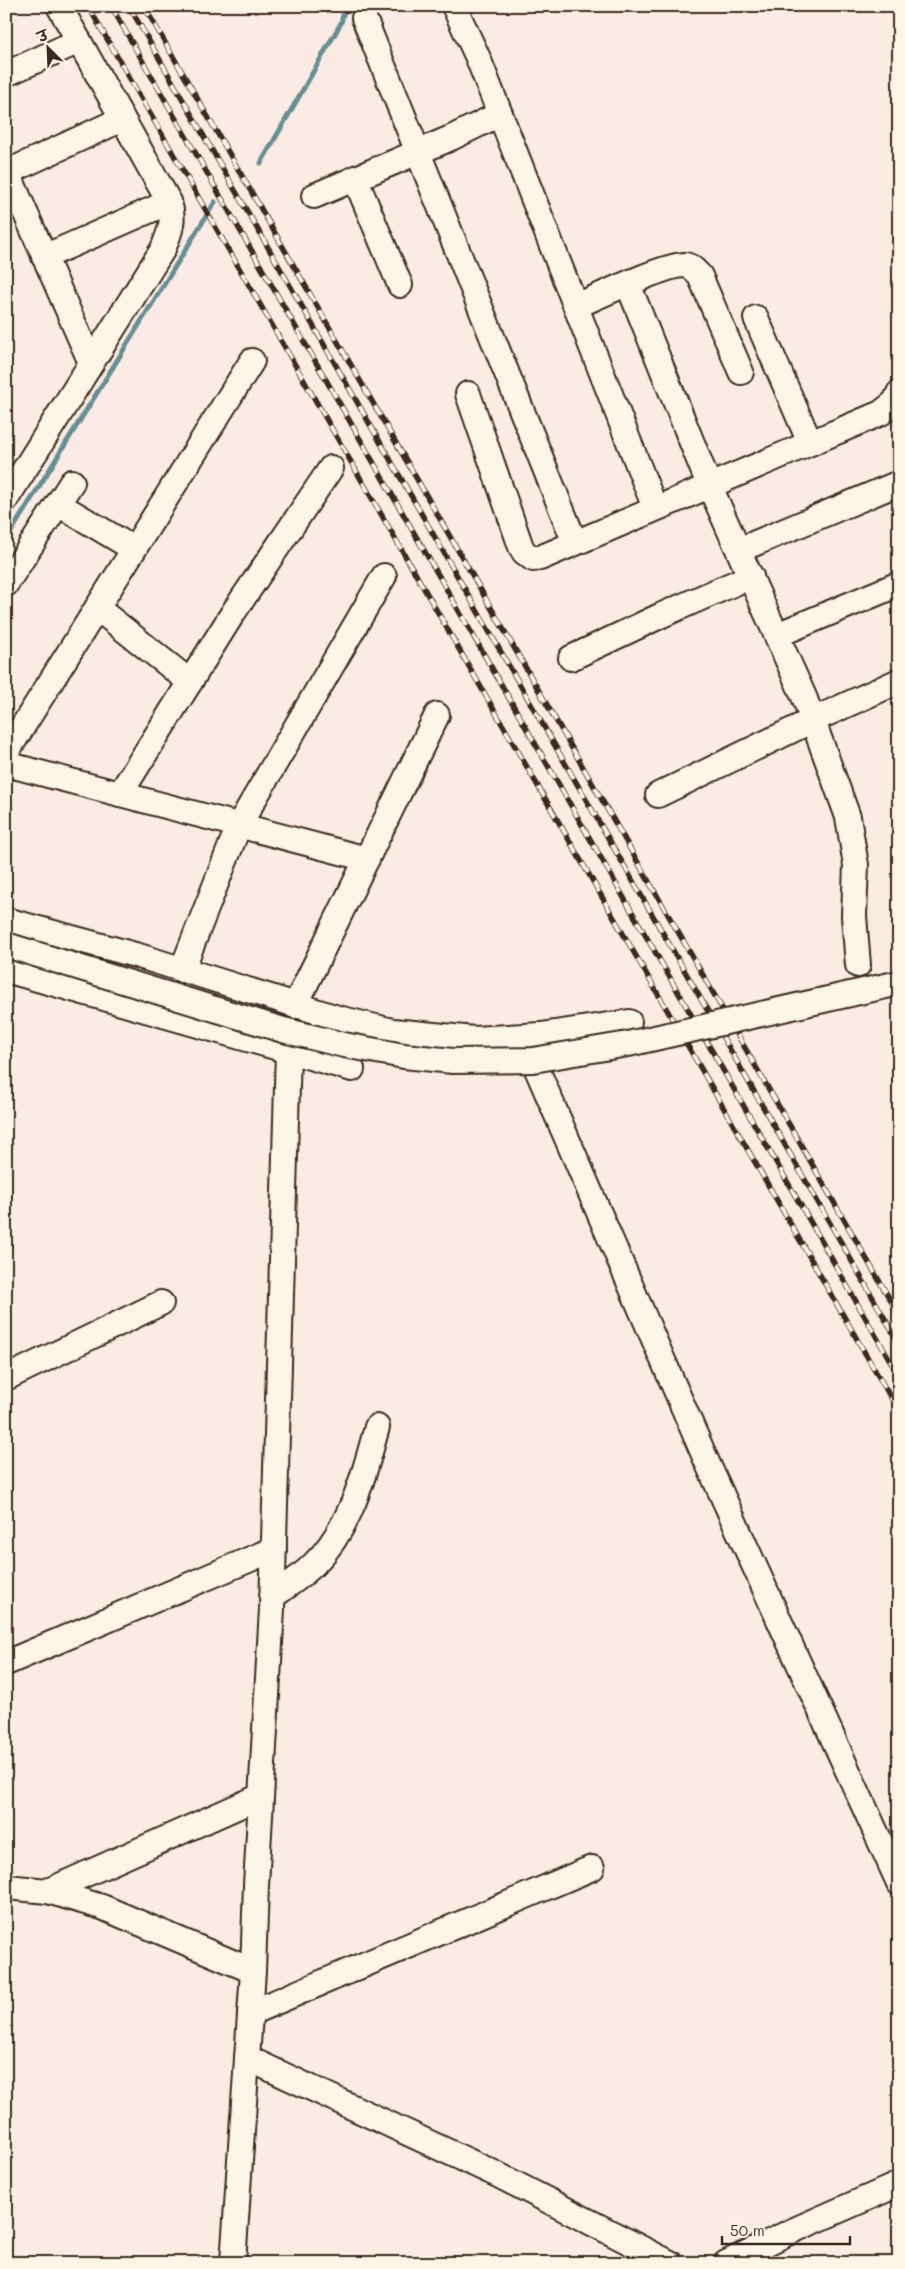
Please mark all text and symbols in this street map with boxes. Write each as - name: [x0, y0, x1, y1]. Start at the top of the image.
- north arrow: [22, 22, 72, 72]
- text: उ: [33, 24, 52, 47]
- scale bar: [722, 2214, 850, 2246]
- text: 50 m: [730, 2220, 765, 2240]

